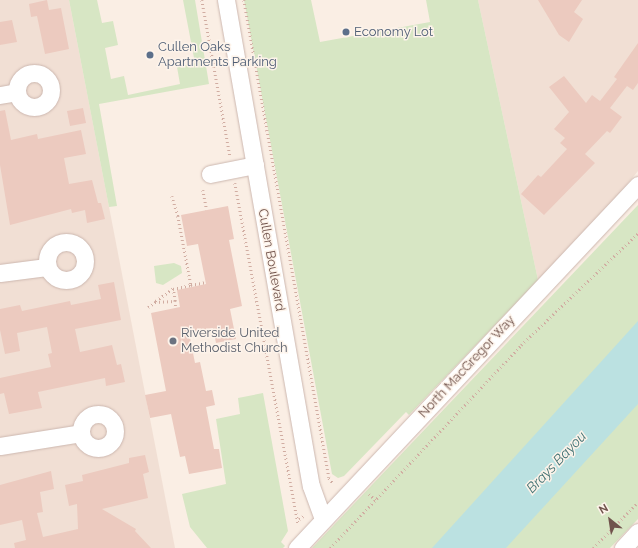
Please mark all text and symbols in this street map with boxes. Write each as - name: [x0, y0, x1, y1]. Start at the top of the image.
- place label: Economy Lot: [354, 24, 433, 40]
- marker: Economy Lot: [341, 27, 351, 37]
- place label: Cullen Oaks Apartments Parking: [158, 40, 277, 71]
- marker: Cullen Oaks Apartments Parking: [145, 50, 155, 60]
- street label: Cullen Boulevard: [254, 208, 288, 312]
- street label: North MacGregor Way: [415, 312, 519, 422]
- place label: Riverside United Methodist Church: [181, 326, 288, 357]
- marker: Riverside United Methodist Church: [168, 336, 178, 346]
- water label: Brays Bayou: [523, 428, 589, 496]
- north arrow: [590, 500, 630, 540]
- text: N: [597, 501, 611, 517]

